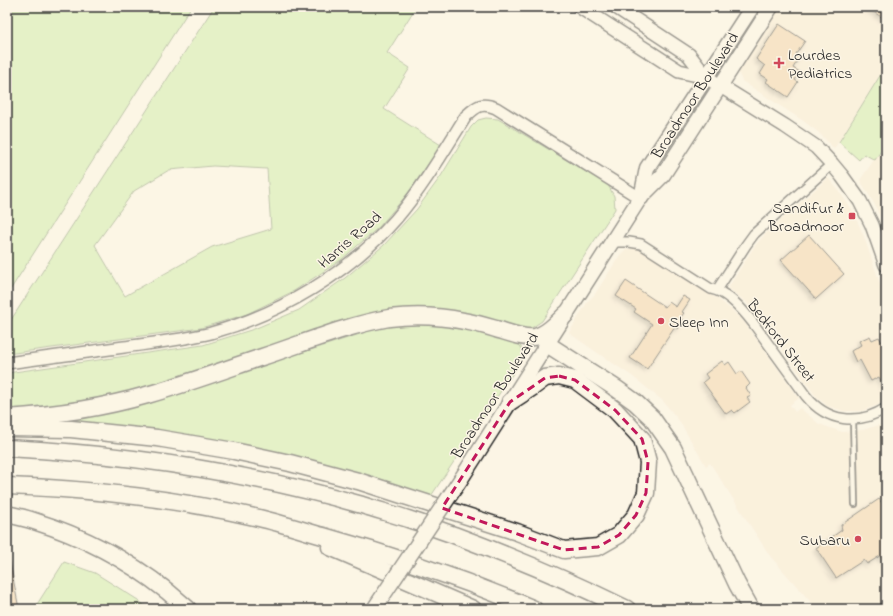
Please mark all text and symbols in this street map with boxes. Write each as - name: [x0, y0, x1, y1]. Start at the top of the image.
- street label: Broadmoor Boulevard: [645, 28, 746, 165]
- place label: Lourdes Pediatrics: [788, 44, 852, 86]
- marker: Lourdes Pediatrics: [773, 57, 785, 69]
- place label: Sandifur & Broadmoor: [767, 197, 845, 239]
- street label: Harris Road: [313, 206, 388, 275]
- marker: Sandifur & Broadmoor: [847, 211, 857, 221]
- street label: Bedford Street: [740, 294, 821, 389]
- place label: Sleep Inn: [669, 311, 729, 335]
- marker: Sleep Inn: [656, 316, 666, 326]
- street label: Broadmoor Boulevard: [445, 328, 546, 465]
- place label: Subaru: [799, 529, 850, 553]
- marker: Subaru: [853, 534, 863, 544]

